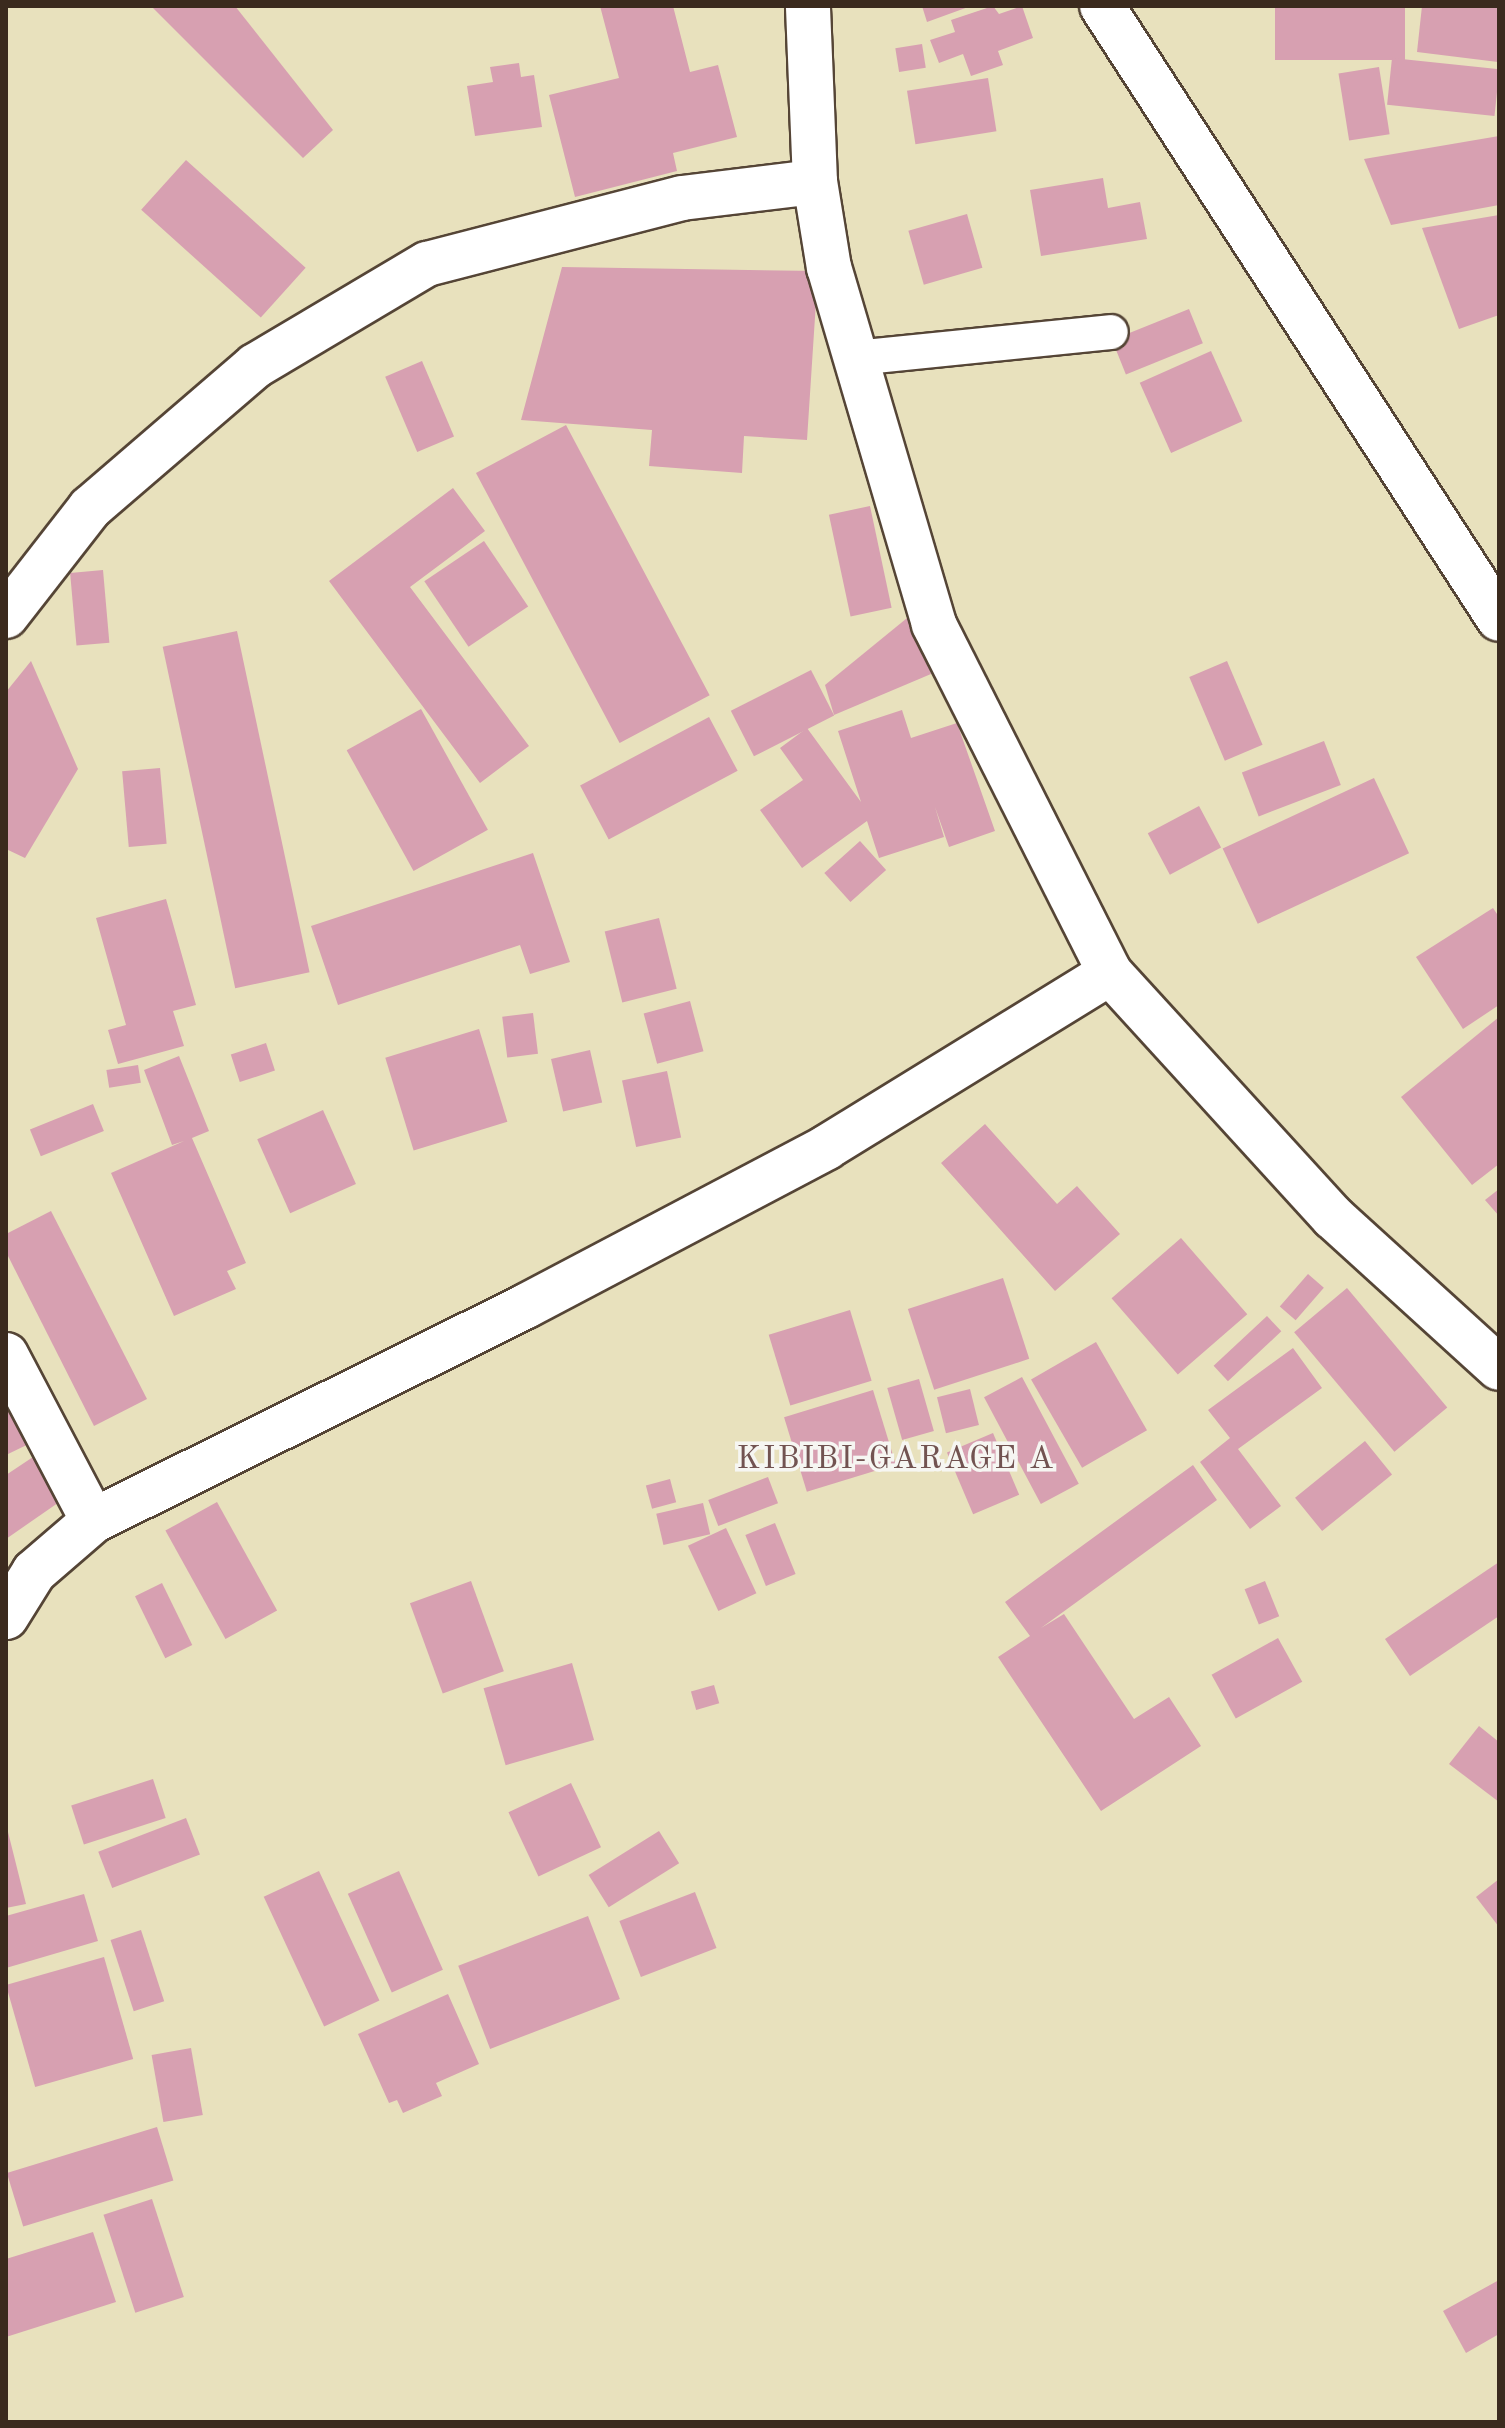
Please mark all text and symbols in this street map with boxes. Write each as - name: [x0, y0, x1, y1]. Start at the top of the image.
- district label: KIBIBI-GARAGE A: [737, 1441, 1055, 1479]

